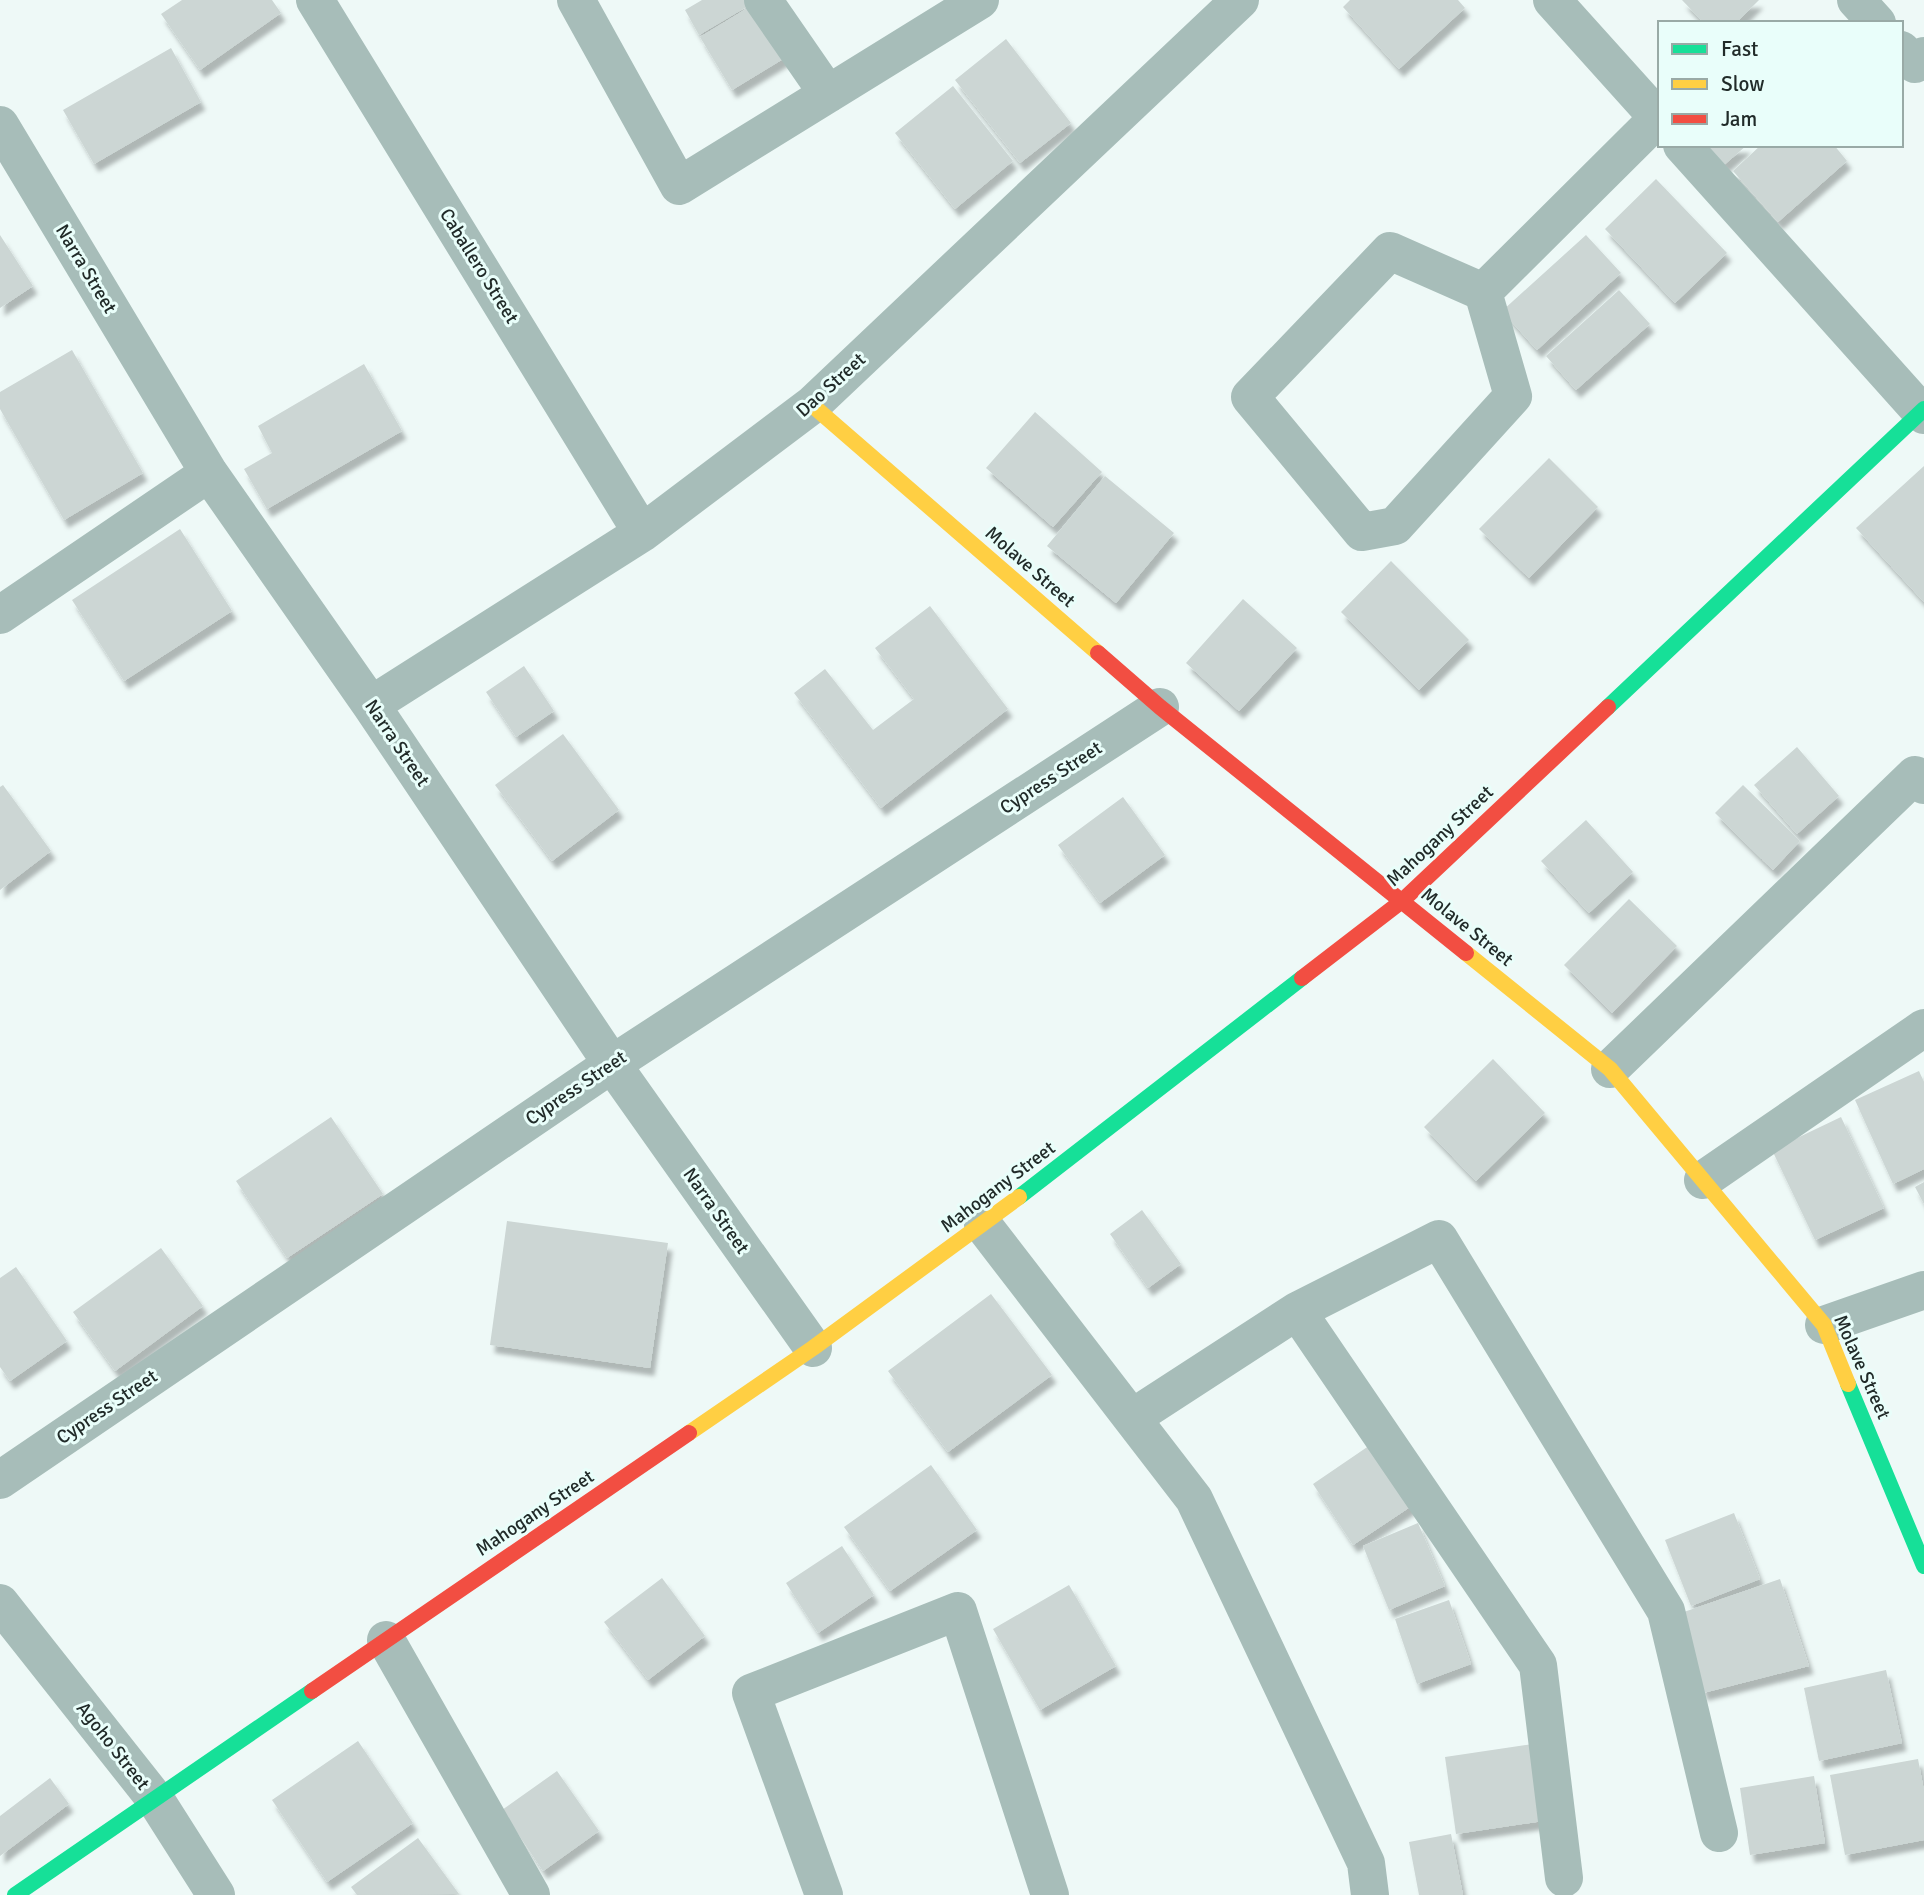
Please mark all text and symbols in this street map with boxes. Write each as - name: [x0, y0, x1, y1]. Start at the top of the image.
- legend: [1658, 21, 1903, 147]
- text: Fast: [1721, 36, 1758, 62]
- text: Slow: [1721, 71, 1765, 97]
- text: Jam: [1721, 106, 1757, 132]
- street label: Caballero Street: [434, 204, 524, 328]
- street label: Narra Street: [50, 220, 122, 318]
- street label: Dao Street: [791, 347, 871, 422]
- street label: Molave Street: [980, 521, 1080, 613]
- street label: Narra Street: [359, 695, 435, 791]
- street label: Cypress Street: [995, 736, 1107, 820]
- street label: Mahogany Street: [1382, 780, 1499, 892]
- street label: Molave Street: [1416, 883, 1518, 972]
- street label: Cypress Street: [521, 1045, 631, 1131]
- street label: Mahogany Street: [936, 1136, 1060, 1238]
- street label: Narra Street: [678, 1163, 755, 1259]
- street label: Molave Street: [1828, 1311, 1896, 1423]
- street label: Cypress Street: [52, 1364, 162, 1450]
- street label: Mahogany Street: [471, 1464, 599, 1561]
- street label: Agoho Street: [71, 1697, 155, 1795]

